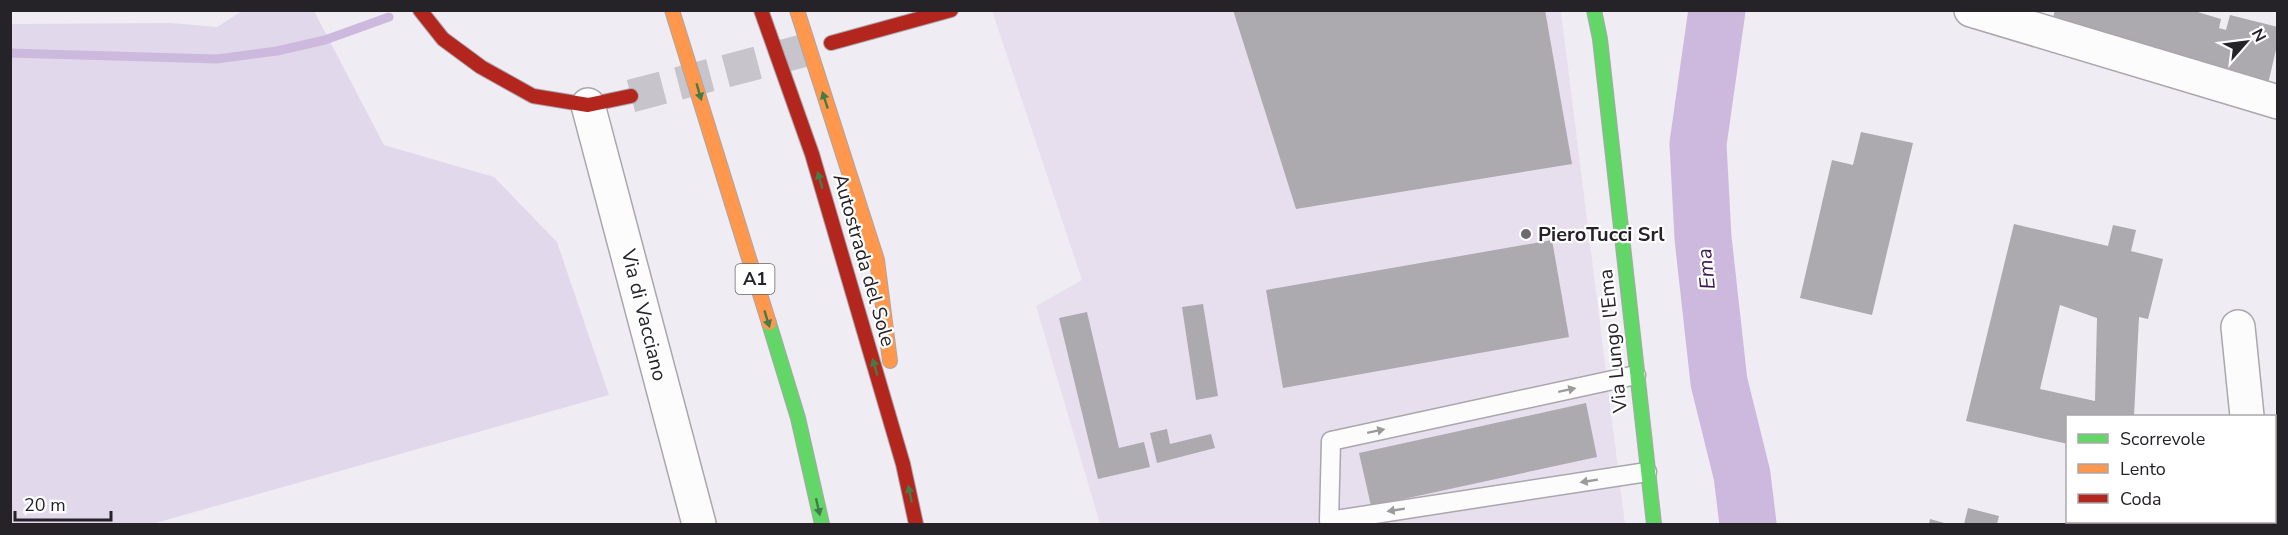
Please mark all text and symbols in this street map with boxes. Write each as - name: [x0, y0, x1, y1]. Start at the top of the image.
- north arrow: [2216, 12, 2276, 72]
- text: N: [2246, 25, 2271, 46]
- one-way arrow: [695, 83, 704, 101]
- one-way arrow: [820, 91, 830, 109]
- street label: Autostrada del Sole: [826, 170, 902, 350]
- one-way arrow: [815, 171, 824, 189]
- place label: PieroTucci Srl: [1538, 221, 1665, 248]
- marker: PieroTucci Srl: [1519, 227, 1533, 241]
- street label: Via di Vacciano: [614, 245, 673, 384]
- water label: Ema: [1690, 247, 1722, 291]
- road number: A1: [736, 264, 774, 294]
- street label: Via Lungo l'Ema: [1592, 268, 1634, 415]
- one-way arrow: [763, 310, 773, 328]
- one-way arrow: [870, 358, 879, 376]
- one-way arrow: [1557, 384, 1576, 394]
- legend: [2066, 415, 2276, 523]
- one-way arrow: [1367, 426, 1386, 435]
- text: Scorrevole: [2120, 427, 2205, 451]
- text: Lento: [2120, 457, 2166, 481]
- one-way arrow: [1579, 476, 1598, 485]
- scale bar: [15, 484, 111, 522]
- one-way arrow: [904, 485, 914, 503]
- text: Coda: [2120, 487, 2162, 511]
- text: 20 m: [24, 493, 66, 517]
- one-way arrow: [814, 498, 824, 516]
- one-way arrow: [1387, 506, 1406, 515]

